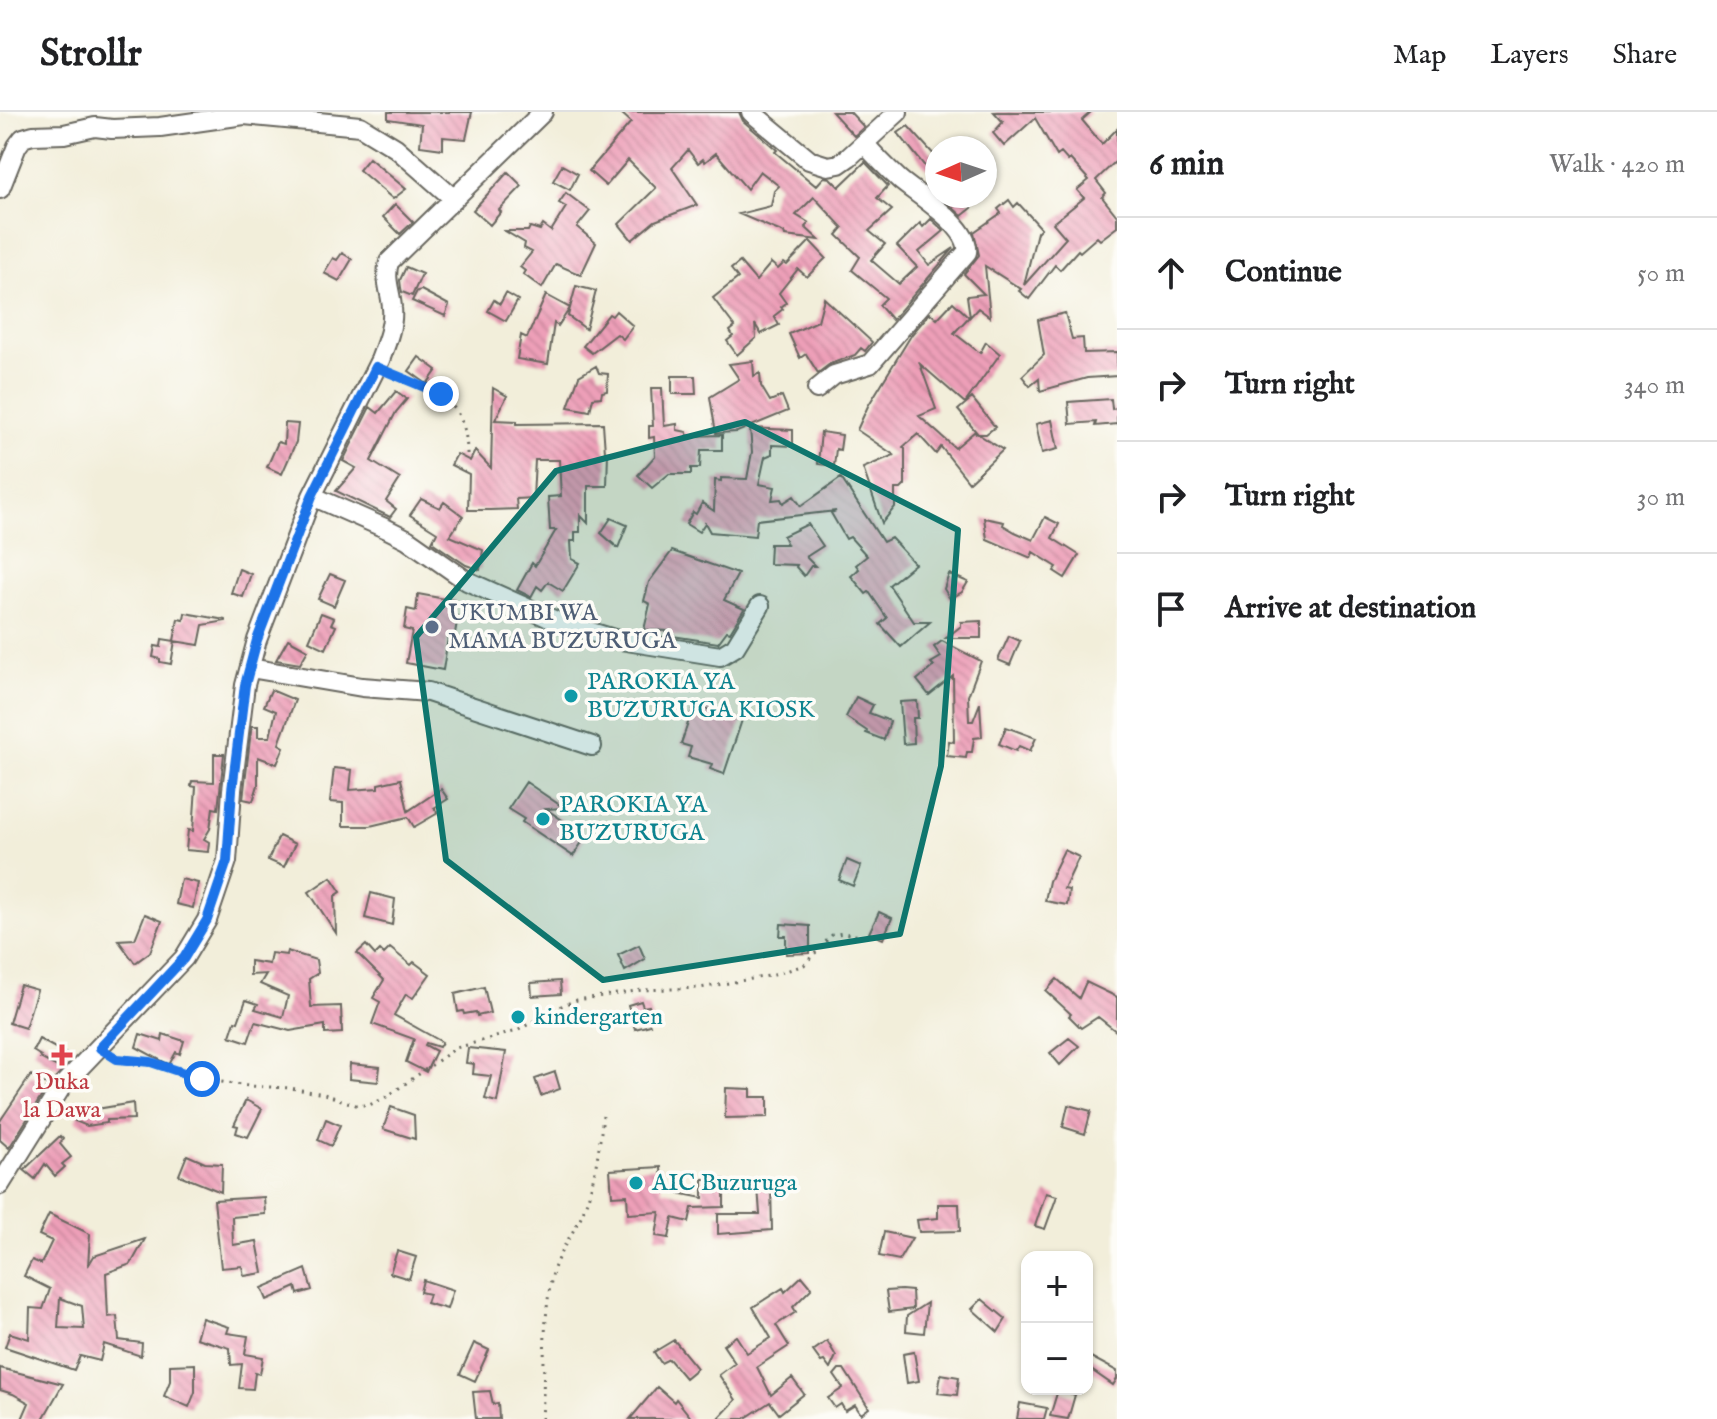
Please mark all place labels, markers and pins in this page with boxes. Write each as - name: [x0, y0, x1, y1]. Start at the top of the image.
- place label: UKUMBI WA MAMA BUZURUGA: [448, 598, 677, 657]
- marker: UKUMBI WA MAMA BUZURUGA: [423, 618, 441, 636]
- place label: PAROKIA YA BUZURUGA KIOSK: [587, 667, 815, 726]
- marker: PAROKIA YA BUZURUGA KIOSK: [562, 687, 580, 705]
- place label: PAROKIA YA BUZURUGA: [559, 790, 708, 849]
- marker: PAROKIA YA BUZURUGA: [534, 810, 552, 828]
- place label: kindergarten: [534, 1002, 663, 1033]
- marker: kindergarten: [509, 1008, 527, 1026]
- marker: Duka la Dawa: [53, 1046, 71, 1064]
- place label: Duka la Dawa: [23, 1067, 101, 1126]
- place label: AIC Buzuruga: [651, 1168, 798, 1199]
- marker: AIC Buzuruga: [627, 1174, 645, 1192]

